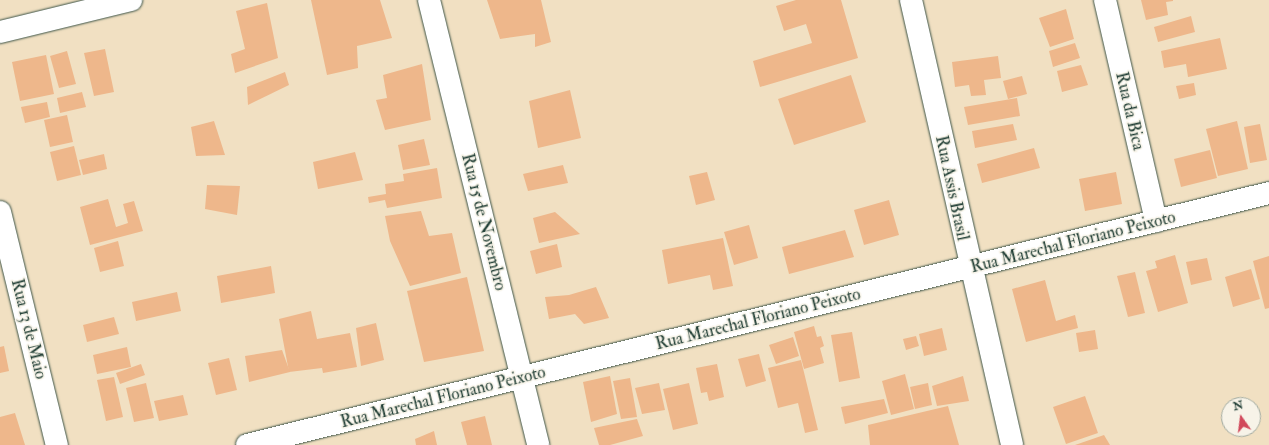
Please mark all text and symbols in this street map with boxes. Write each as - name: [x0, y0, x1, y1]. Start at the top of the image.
- street label: Rua da Bica: [1111, 70, 1149, 152]
- street label: Rua Assis Brasil: [931, 134, 973, 242]
- street label: Rua 15 de Novembro: [457, 151, 511, 293]
- street label: Rua Marechal Floriano Peixoto: [968, 207, 1178, 277]
- street label: Rua 13 de Maio: [7, 277, 51, 381]
- street label: Rua Marechal Floriano Peixoto: [653, 284, 863, 354]
- street label: Rua Marechal Floriano Peixoto: [338, 362, 548, 432]
- north arrow: [1221, 397, 1261, 437]
- text: N: [1232, 398, 1245, 413]

